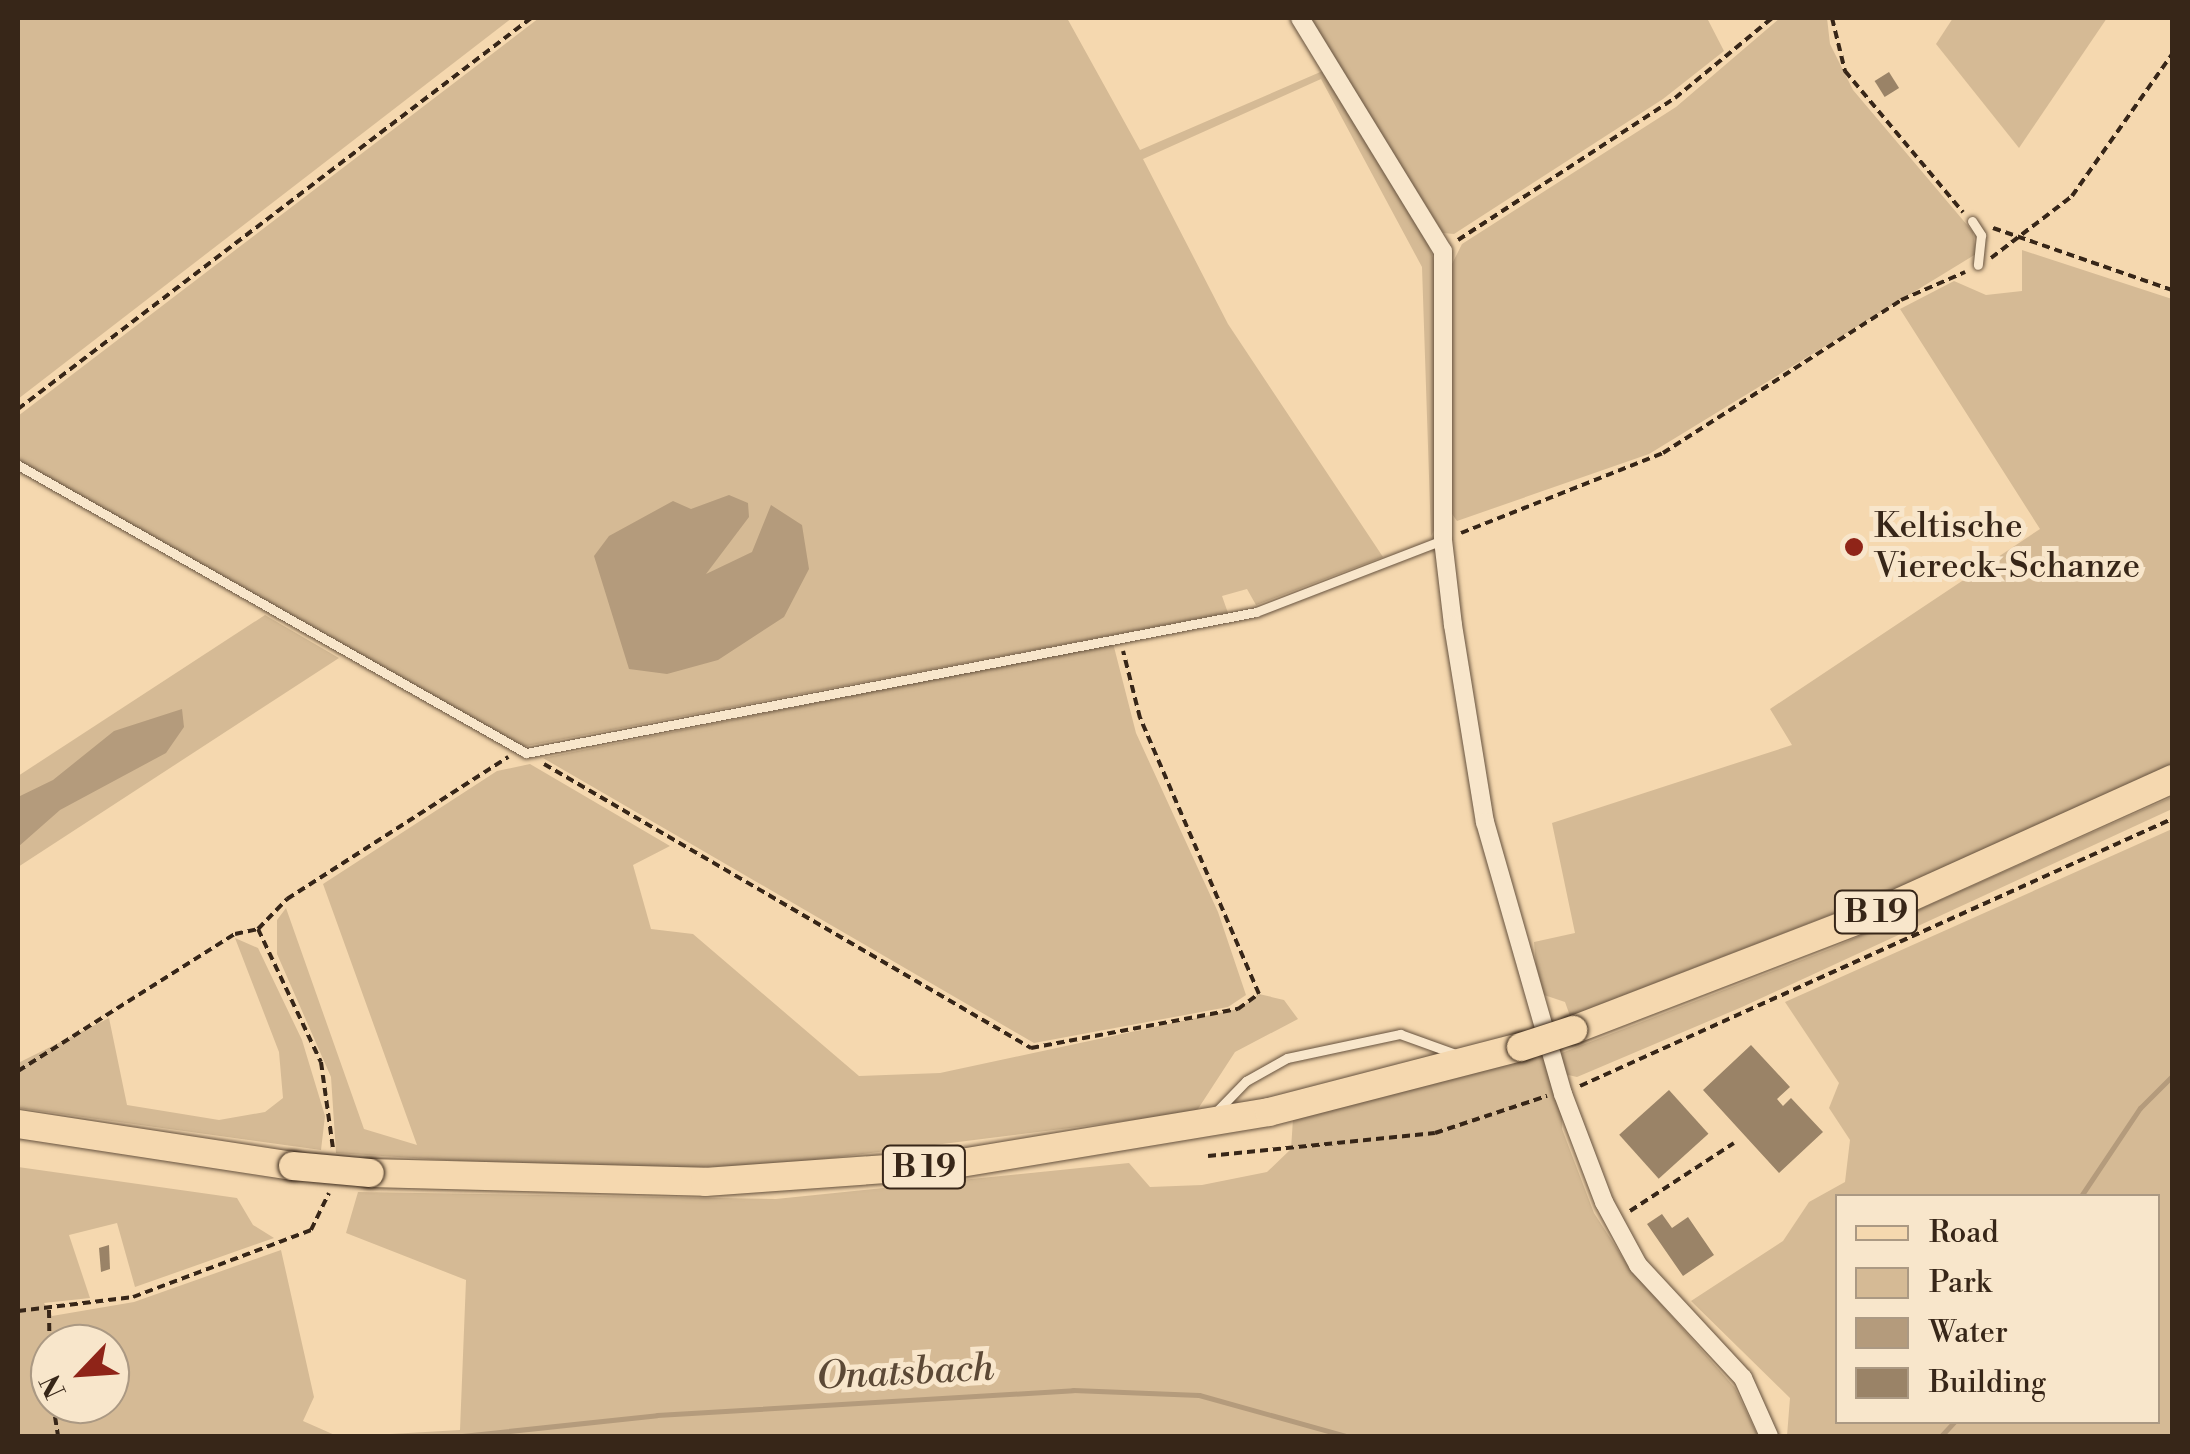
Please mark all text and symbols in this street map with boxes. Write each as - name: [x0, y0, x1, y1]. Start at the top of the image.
- place label: Keltische Viereck-Schanze: [1874, 506, 2140, 588]
- marker: Keltische Viereck-Schanze: [1843, 536, 1865, 558]
- road number: B 19: [1834, 885, 1918, 939]
- road number: B 19: [882, 1140, 966, 1194]
- legend: [1835, 1194, 2160, 1424]
- text: Road: [1929, 1214, 1999, 1252]
- text: Park: [1929, 1264, 1991, 1302]
- text: Water: [1929, 1314, 2008, 1352]
- north arrow: [30, 1324, 130, 1424]
- water label: Onatsbach: [815, 1346, 995, 1400]
- text: Building: [1929, 1364, 2046, 1402]
- text: N: [34, 1369, 75, 1403]

